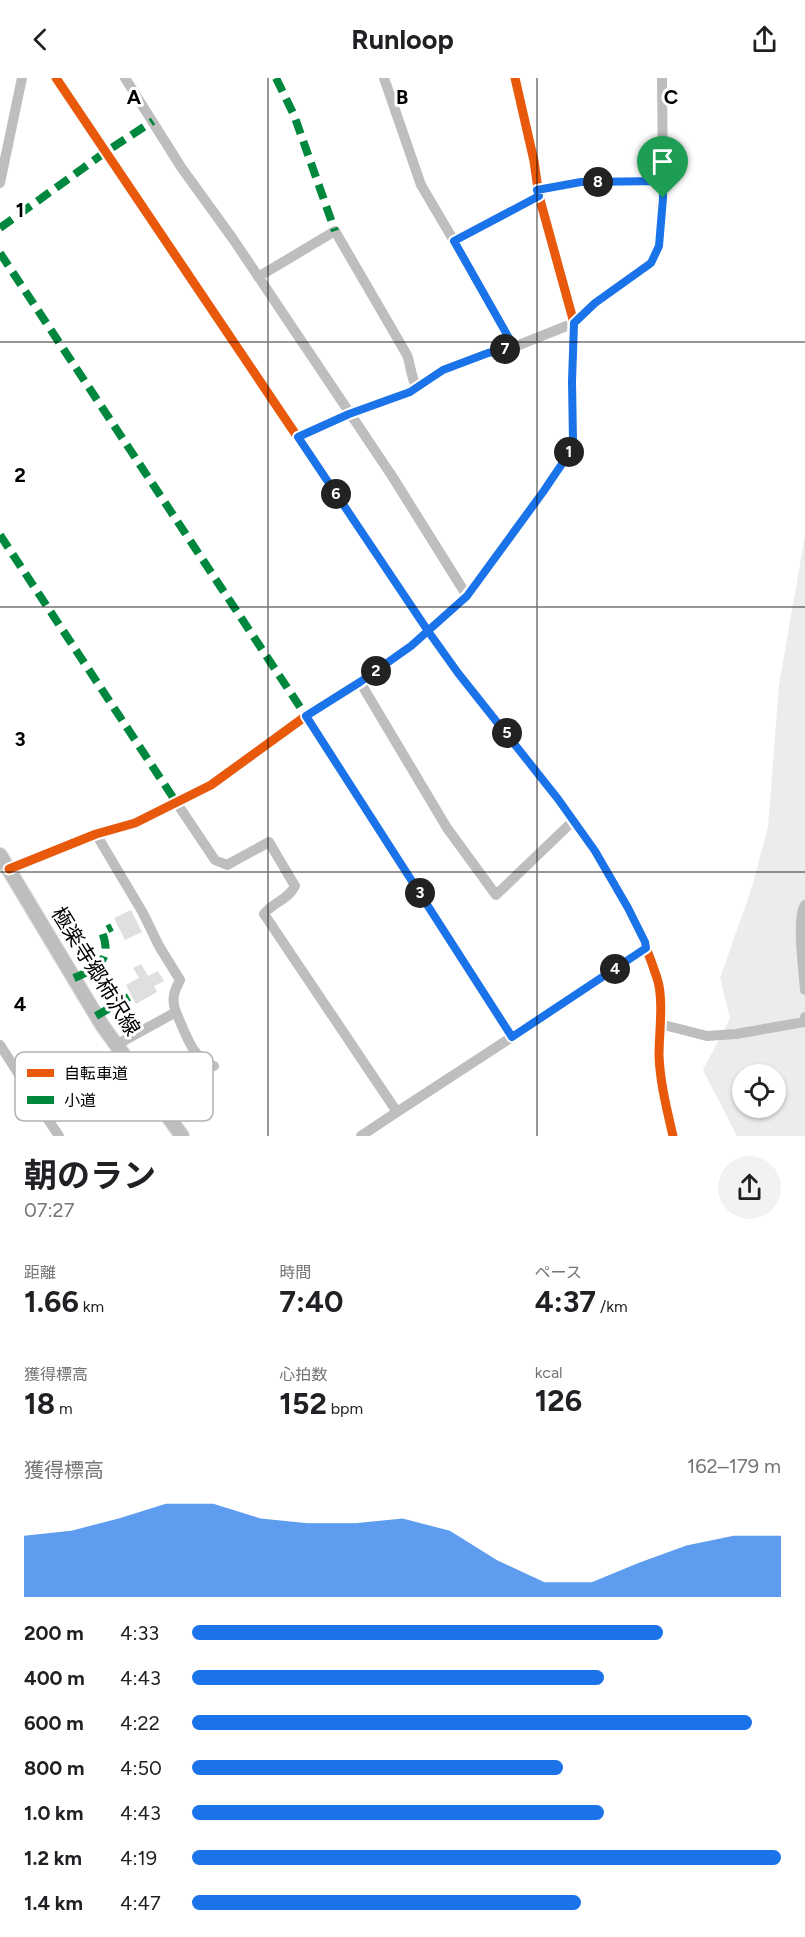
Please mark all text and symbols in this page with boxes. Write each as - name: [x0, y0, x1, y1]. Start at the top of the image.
- icon: back: [24, 23, 57, 56]
- text: Runloop: [351, 23, 454, 56]
- icon: share: [748, 23, 781, 56]
- text: A: [127, 85, 142, 109]
- text: B: [396, 85, 408, 109]
- text: C: [664, 85, 678, 109]
- pin: [637, 136, 688, 198]
- icon: arrive: [646, 145, 679, 178]
- pin: 8: [583, 167, 613, 197]
- text: 8: [593, 172, 603, 191]
- text: 1: [16, 198, 24, 222]
- pin: 7: [490, 334, 520, 364]
- text: 7: [501, 339, 509, 358]
- pin: 1: [554, 437, 584, 467]
- text: 1: [566, 442, 572, 461]
- text: 2: [14, 463, 26, 487]
- pin: 6: [321, 479, 351, 509]
- text: 6: [331, 484, 341, 503]
- pin: 2: [361, 656, 391, 686]
- text: 2: [371, 661, 381, 680]
- pin: 5: [492, 718, 522, 748]
- text: 5: [502, 723, 512, 742]
- text: 3: [14, 727, 26, 751]
- pin: 3: [405, 878, 435, 908]
- text: 3: [416, 883, 424, 902]
- street label: 極楽寺郷柿沢線: [46, 902, 146, 1040]
- pin: 4: [600, 954, 630, 984]
- text: 4: [610, 959, 620, 978]
- text: 4: [14, 992, 27, 1016]
- legend: [15, 1052, 213, 1121]
- text: 自転車道: [64, 1064, 128, 1083]
- map controls: [732, 1064, 786, 1118]
- button: locate: [732, 1064, 786, 1118]
- text: 小道: [64, 1091, 96, 1110]
- text: 朝のラン: [24, 1156, 156, 1195]
- button: share: [718, 1156, 781, 1219]
- text: 07:27: [24, 1198, 75, 1222]
- text: 距離: [24, 1263, 56, 1282]
- text: 時間: [279, 1263, 311, 1282]
- text: ペース: [535, 1263, 582, 1282]
- text: 1.66: [24, 1283, 79, 1320]
- text: 7:40: [279, 1283, 343, 1320]
- text: 4:37: [535, 1283, 596, 1320]
- text: km: [79, 1297, 104, 1316]
- text: /km: [596, 1297, 628, 1316]
- text: kcal: [535, 1363, 563, 1382]
- text: 獲得標高: [24, 1365, 88, 1384]
- text: 心拍数: [279, 1365, 327, 1384]
- text: 126: [535, 1382, 582, 1419]
- text: 18: [24, 1385, 55, 1422]
- text: 152: [279, 1385, 327, 1422]
- text: m: [55, 1399, 73, 1418]
- text: bpm: [327, 1399, 363, 1418]
- text: 162–179 m: [687, 1454, 781, 1478]
- text: 獲得標高: [24, 1458, 104, 1482]
- text: 200 m: [24, 1621, 84, 1645]
- text: 4:33: [120, 1621, 159, 1645]
- text: 400 m: [24, 1666, 85, 1690]
- text: 4:43: [120, 1666, 161, 1690]
- text: 600 m: [24, 1711, 84, 1735]
- text: 4:22: [120, 1711, 160, 1735]
- text: 800 m: [24, 1756, 84, 1780]
- text: 4:50: [120, 1756, 162, 1780]
- text: 1.0 km: [24, 1801, 83, 1825]
- text: 4:43: [120, 1801, 161, 1825]
- text: 1.2 km: [24, 1846, 82, 1870]
- text: 4:19: [120, 1846, 157, 1870]
- text: 1.4 km: [24, 1891, 83, 1915]
- text: 4:47: [120, 1891, 161, 1915]

